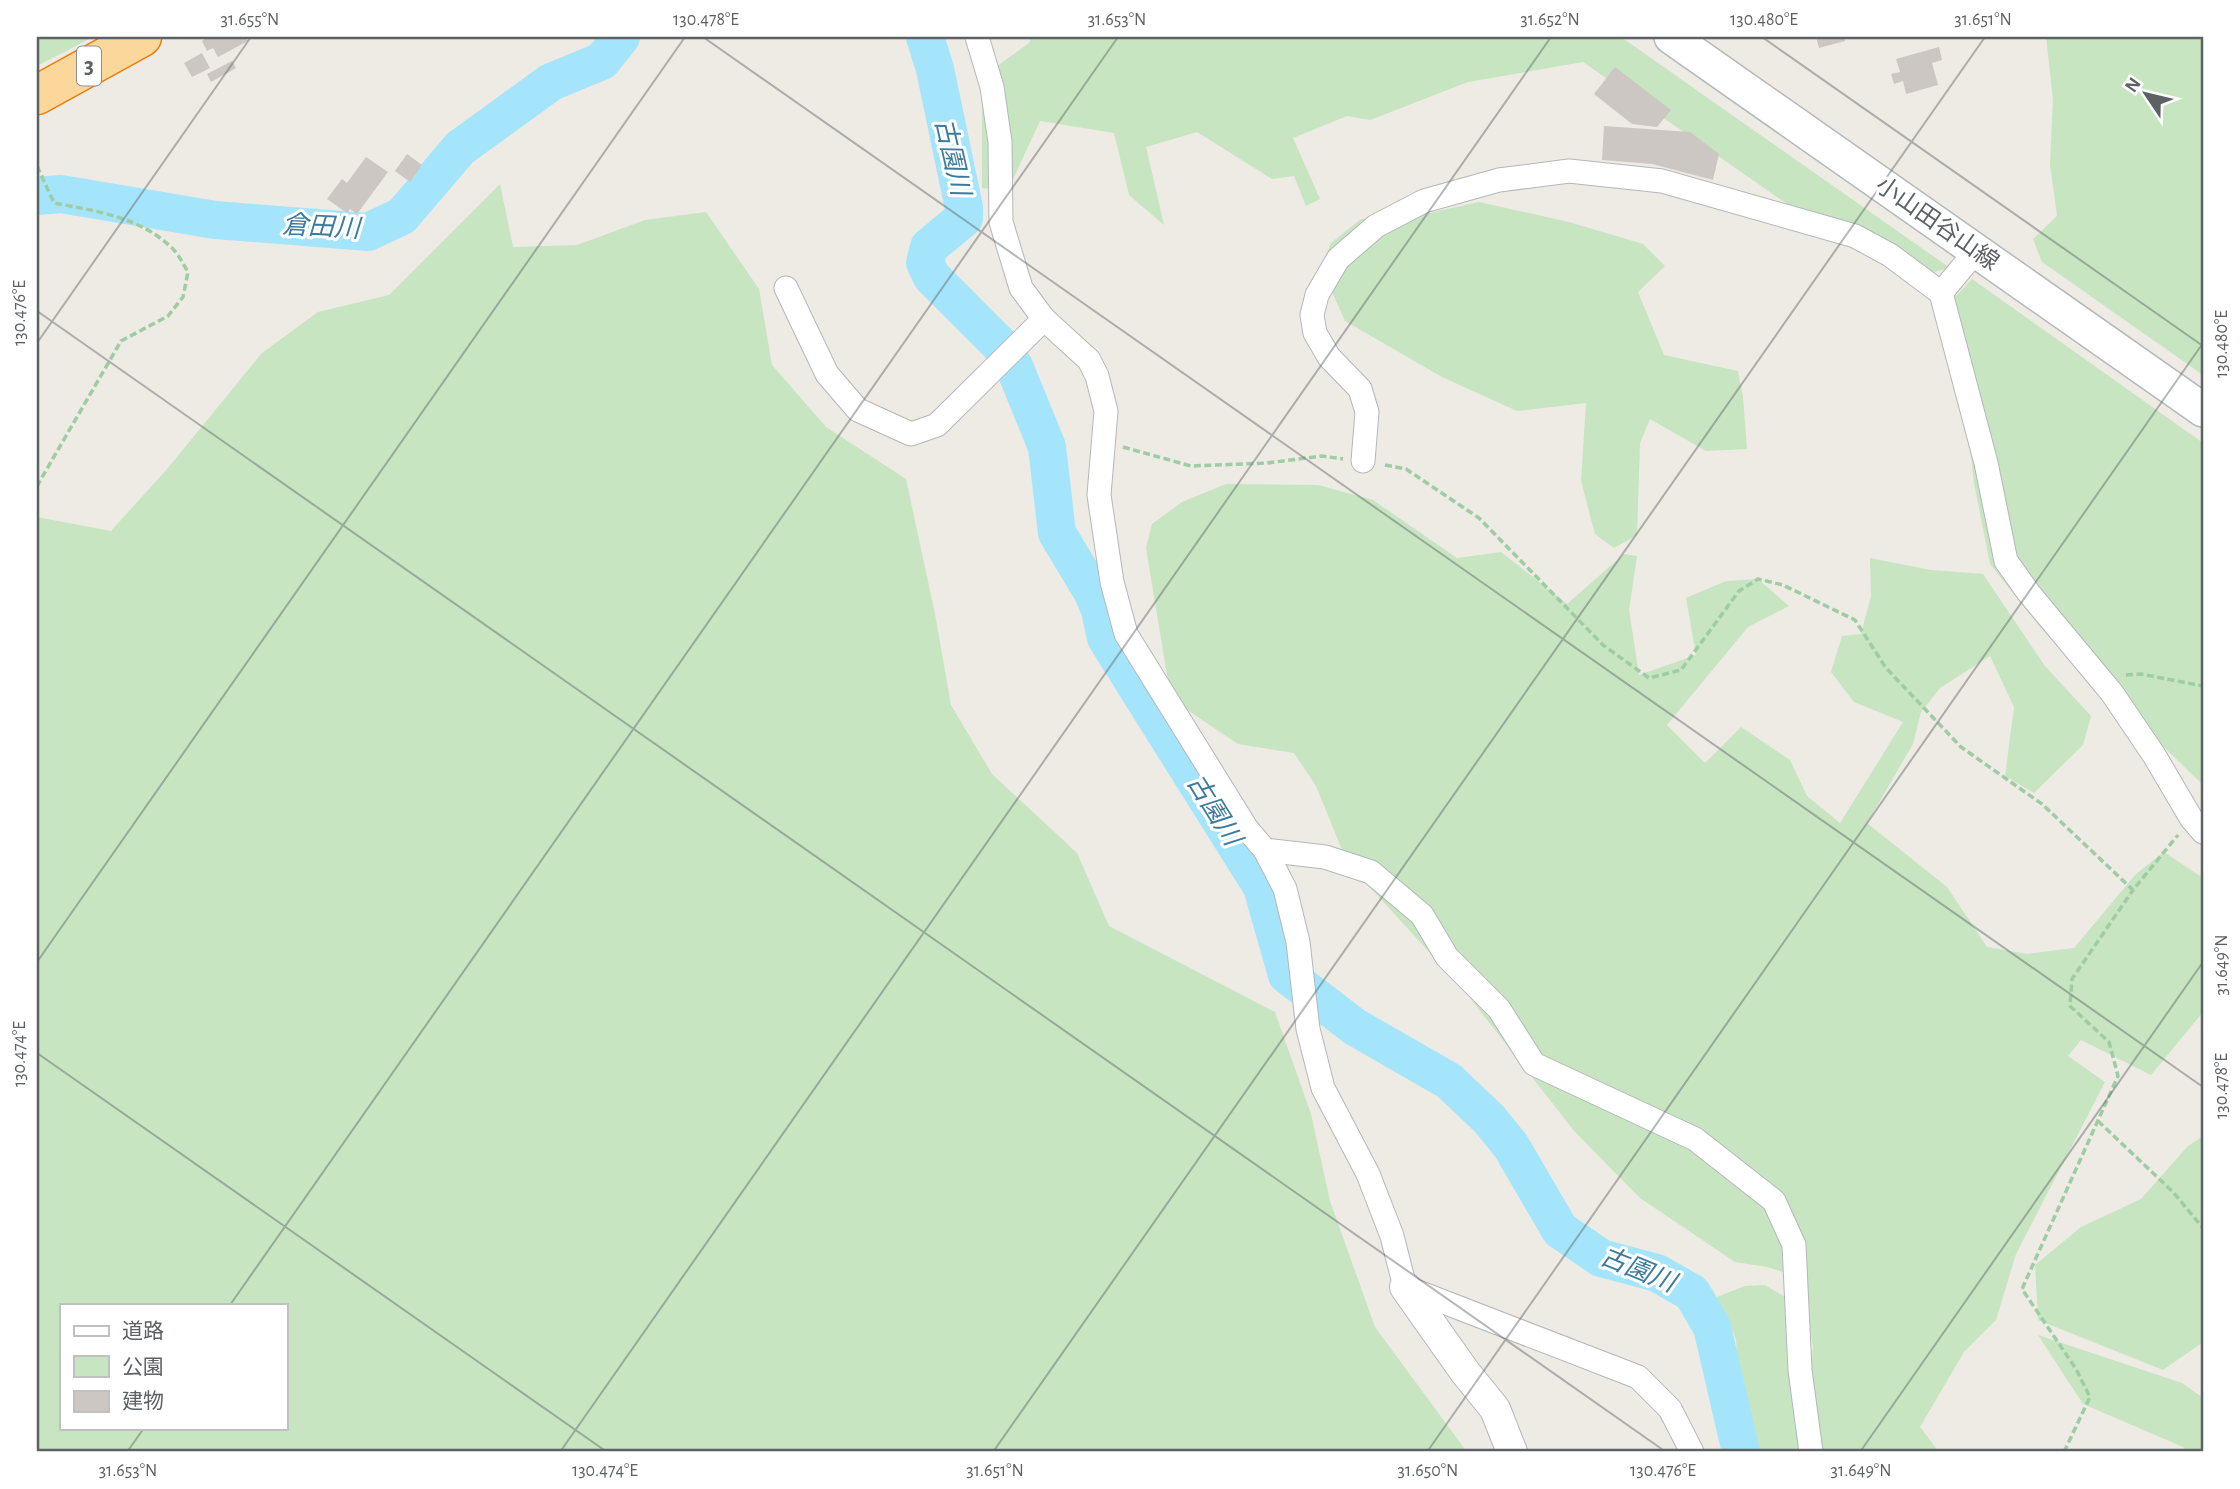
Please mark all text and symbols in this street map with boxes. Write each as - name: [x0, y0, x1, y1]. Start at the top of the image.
- text: 31.655°N: [221, 11, 279, 29]
- text: 130.478°E: [673, 11, 739, 29]
- text: 31.653°N: [1088, 11, 1146, 29]
- text: 31.652°N: [1520, 11, 1580, 29]
- text: 130.480°E: [1730, 11, 1798, 29]
- text: 31.651°N: [1954, 11, 2012, 29]
- road number: 3: [77, 46, 101, 86]
- north arrow: [2110, 60, 2180, 130]
- text: N: [2122, 74, 2145, 96]
- water label: 古園川: [931, 116, 975, 201]
- street label: 小山田谷山線: [1871, 171, 2004, 275]
- water label: 倉田川: [281, 211, 364, 242]
- text: 130.476°E: [11, 280, 29, 346]
- text: 130.480°E: [2213, 310, 2231, 378]
- water label: 古園川: [1182, 770, 1248, 853]
- text: 31.649°N: [2213, 935, 2231, 995]
- text: 130.474°E: [11, 1021, 29, 1087]
- text: 130.478°E: [2213, 1053, 2231, 1119]
- water label: 古園川: [1597, 1242, 1682, 1298]
- legend: [60, 1304, 287, 1430]
- text: 道路: [122, 1320, 164, 1342]
- text: 公園: [122, 1357, 164, 1378]
- text: 建物: [122, 1390, 164, 1412]
- text: 31.653°N: [99, 1462, 157, 1480]
- text: 130.474°E: [572, 1462, 638, 1480]
- text: 31.651°N: [966, 1462, 1024, 1480]
- text: 31.650°N: [1398, 1462, 1458, 1480]
- text: 130.476°E: [1630, 1462, 1696, 1480]
- text: 31.649°N: [1831, 1462, 1891, 1480]

